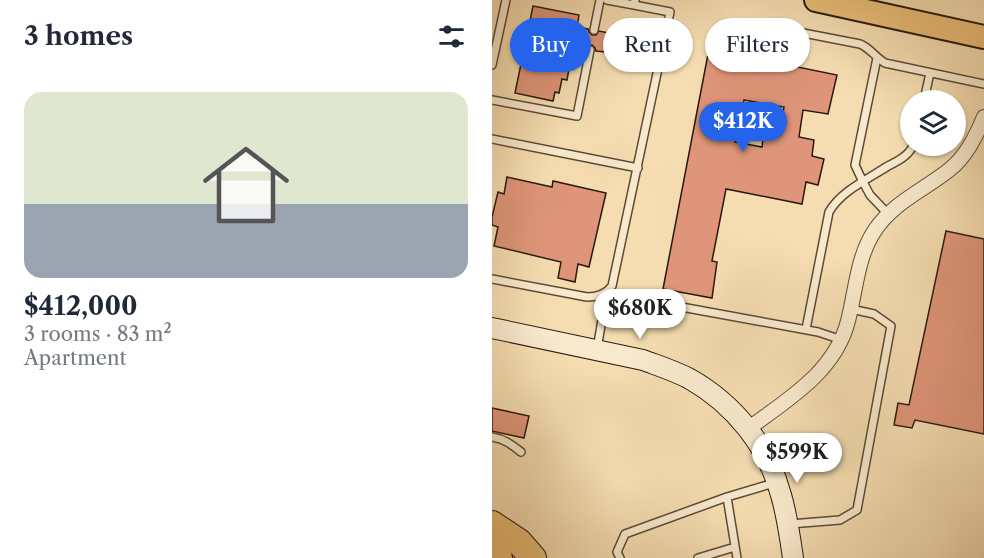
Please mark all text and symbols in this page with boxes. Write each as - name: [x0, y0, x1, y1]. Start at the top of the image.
- chip: Buy: [510, 18, 591, 72]
- chip: Rent: [603, 18, 693, 72]
- chip: Filters: [705, 18, 810, 72]
- text: 3 homes: [24, 20, 133, 52]
- icon: filters: [435, 20, 468, 53]
- map controls: [900, 90, 966, 156]
- button: layers: [900, 90, 966, 156]
- pin: $412K: [701, 102, 785, 153]
- text: $412K: [713, 109, 773, 133]
- icon: home: [192, 131, 300, 239]
- pin: $680K: [598, 289, 682, 340]
- text: $412,000: [24, 290, 138, 322]
- text: $680K: [608, 296, 672, 320]
- text: 3 rooms · 83 m²: [24, 322, 172, 346]
- text: Apartment: [24, 346, 127, 370]
- pin: $599K: [755, 433, 839, 484]
- text: $599K: [766, 440, 828, 464]

